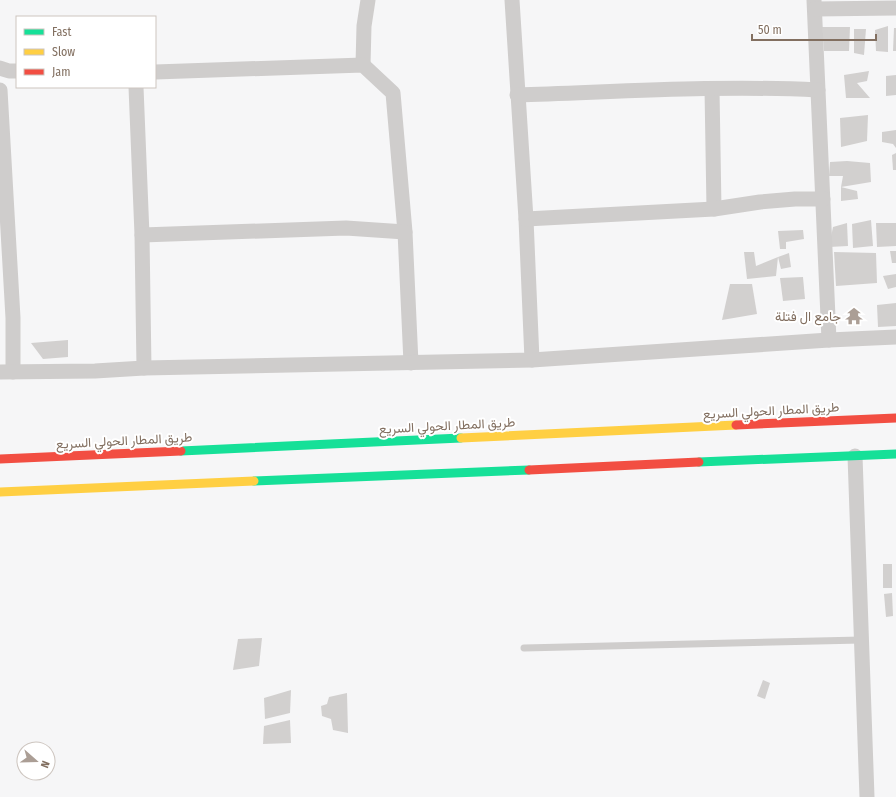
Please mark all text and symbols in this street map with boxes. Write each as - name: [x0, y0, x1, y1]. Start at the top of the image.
- legend: [16, 16, 156, 88]
- scale bar: [752, 16, 876, 42]
- text: 50 m: [758, 23, 782, 37]
- text: Fast: [52, 25, 71, 39]
- text: Slow: [52, 45, 75, 59]
- text: Jam: [52, 65, 70, 79]
- temple icon: جامع ال فتلة: [844, 306, 864, 326]
- place label: جامع ال فتلة: [775, 309, 841, 326]
- street label: طريق المطار الحولي السريع: [702, 399, 840, 425]
- street label: طريق المطار الحولي السريع: [378, 414, 516, 440]
- street label: طريق المطار الحولي السريع: [55, 429, 193, 455]
- north arrow: [16, 741, 56, 781]
- text: N: [38, 759, 52, 770]

